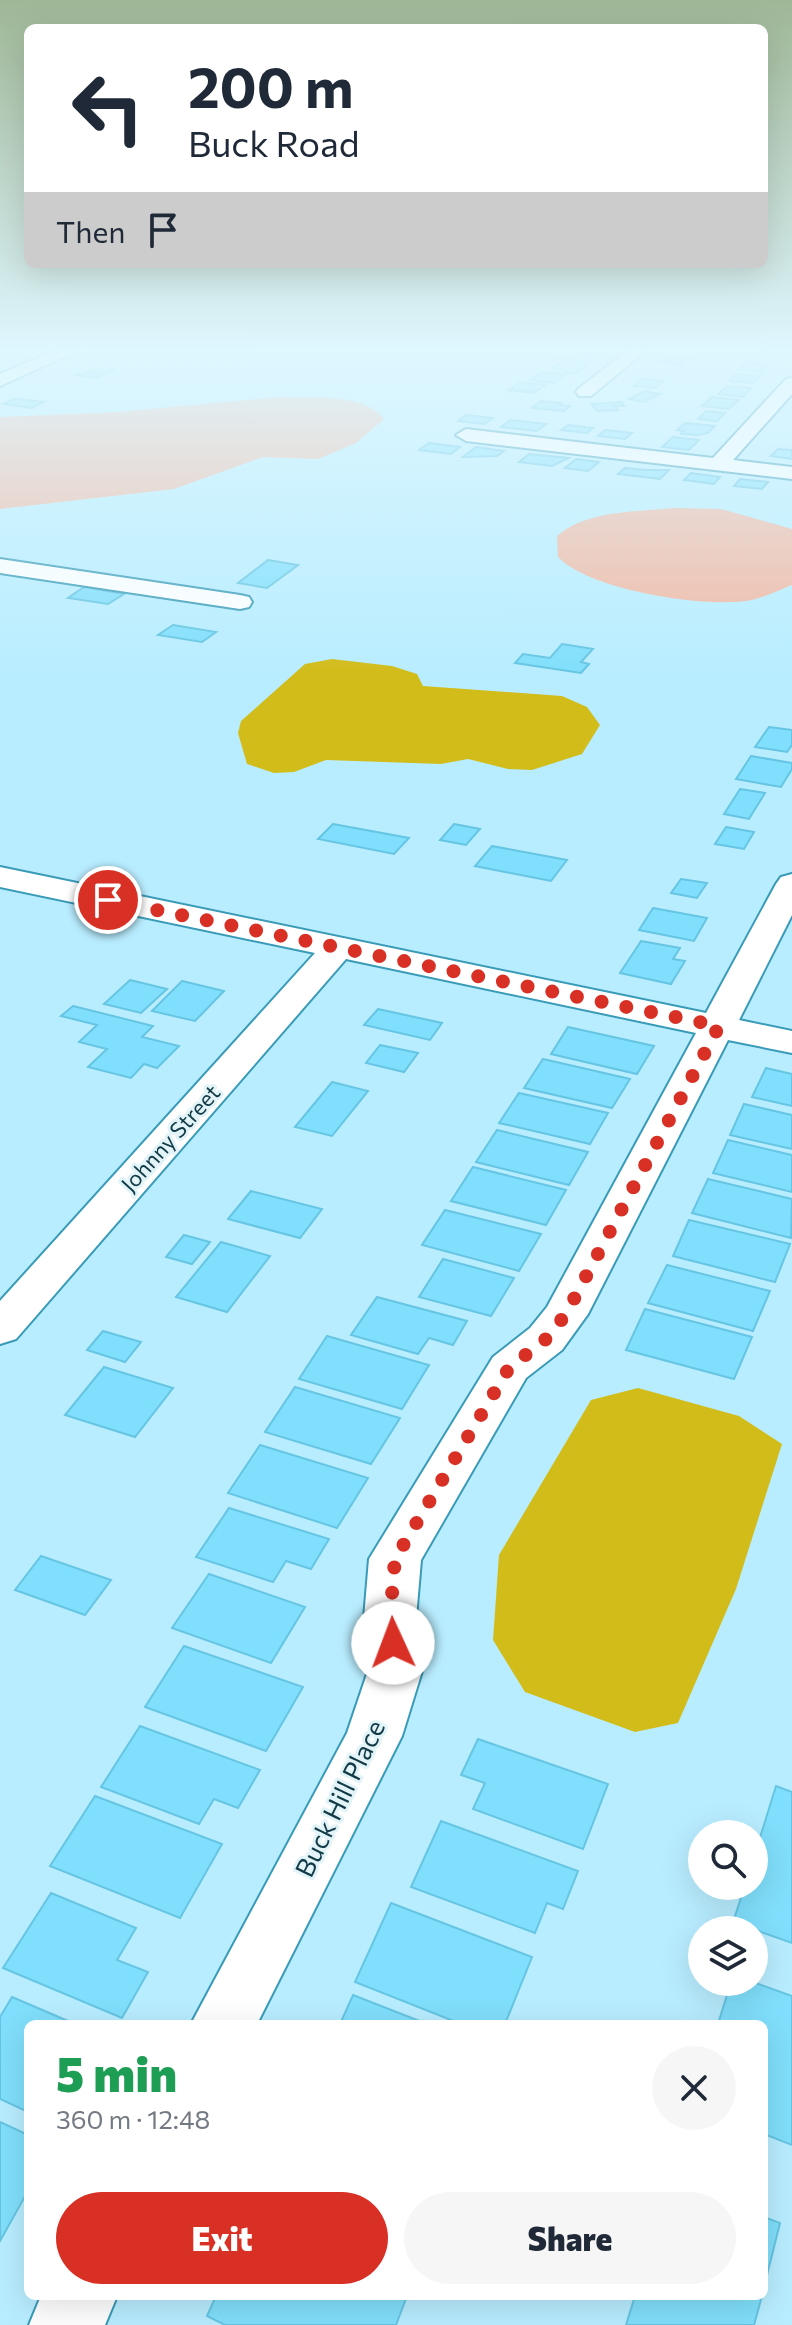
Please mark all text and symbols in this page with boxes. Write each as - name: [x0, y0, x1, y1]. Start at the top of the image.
- text: 200 m: [188, 51, 354, 120]
- icon: left: [56, 56, 160, 160]
- text: Buck Road: [188, 120, 360, 164]
- icon: arrive: [141, 208, 185, 252]
- text: Then: [56, 212, 125, 249]
- pin: [74, 866, 142, 934]
- icon: arrive: [86, 878, 130, 922]
- street label: Johnny Street: [115, 1079, 225, 1197]
- position arrow: [351, 1601, 435, 1685]
- street label: Buck Hill Place: [288, 1714, 390, 1882]
- map controls: [688, 1820, 768, 1996]
- button: search: [688, 1820, 768, 1900]
- button: layers: [688, 1916, 768, 1996]
- text: 5 min: [56, 2043, 177, 2102]
- button: close: [652, 2046, 736, 2130]
- text: 360 m · 12:48: [56, 2103, 210, 2134]
- button: Exit: [56, 2192, 388, 2284]
- button: Share: [404, 2192, 736, 2284]

